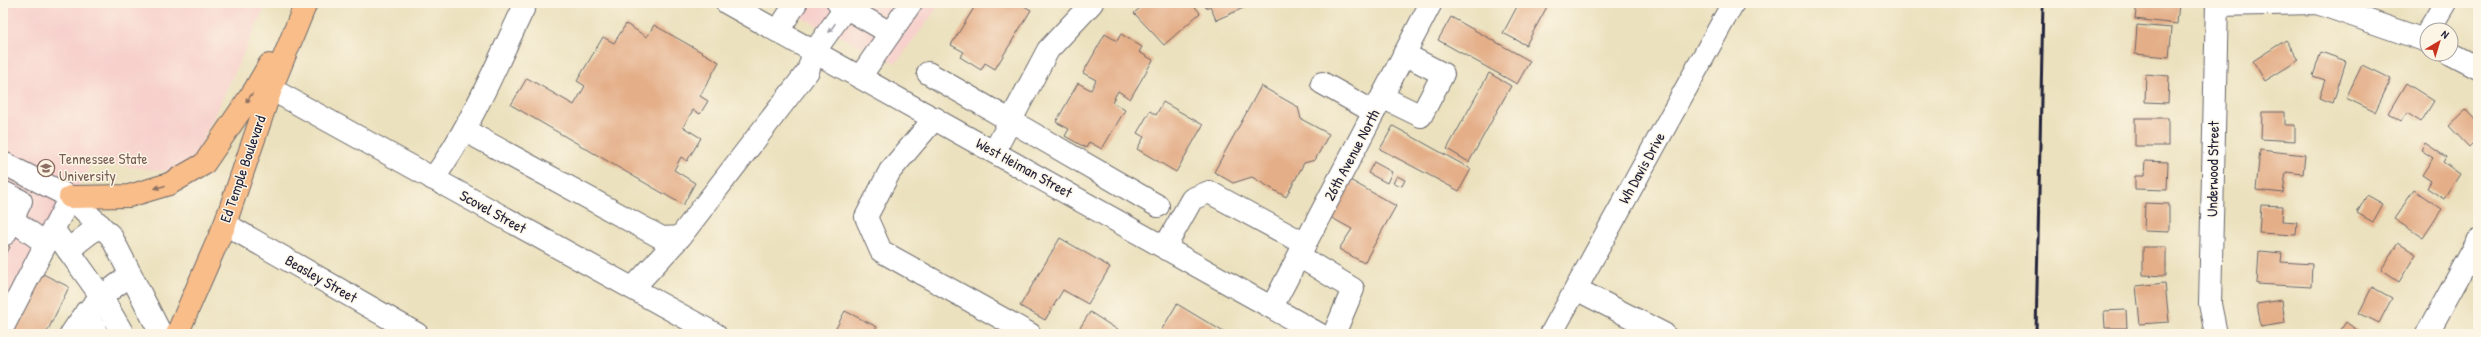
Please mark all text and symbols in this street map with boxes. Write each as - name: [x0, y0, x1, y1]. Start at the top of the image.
- one-way arrow: [827, 22, 836, 33]
- north arrow: [2419, 22, 2459, 62]
- text: N: [2439, 27, 2452, 42]
- one-way arrow: [245, 92, 253, 103]
- street label: 26th Avenue North: [1319, 105, 1384, 204]
- street label: Ed Temple Boulevard: [214, 112, 271, 225]
- street label: Underwood Street: [2201, 120, 2224, 217]
- street label: Wh Davis Drive: [1613, 128, 1670, 207]
- street label: West Heiman Street: [972, 132, 1077, 203]
- place label: Tennessee State University: [59, 148, 148, 186]
- school or university icon: Tennessee State University: [36, 158, 56, 178]
- one-way arrow: [154, 184, 166, 190]
- street label: Scovel Street: [456, 185, 531, 239]
- street label: Beasley Street: [281, 249, 362, 308]

